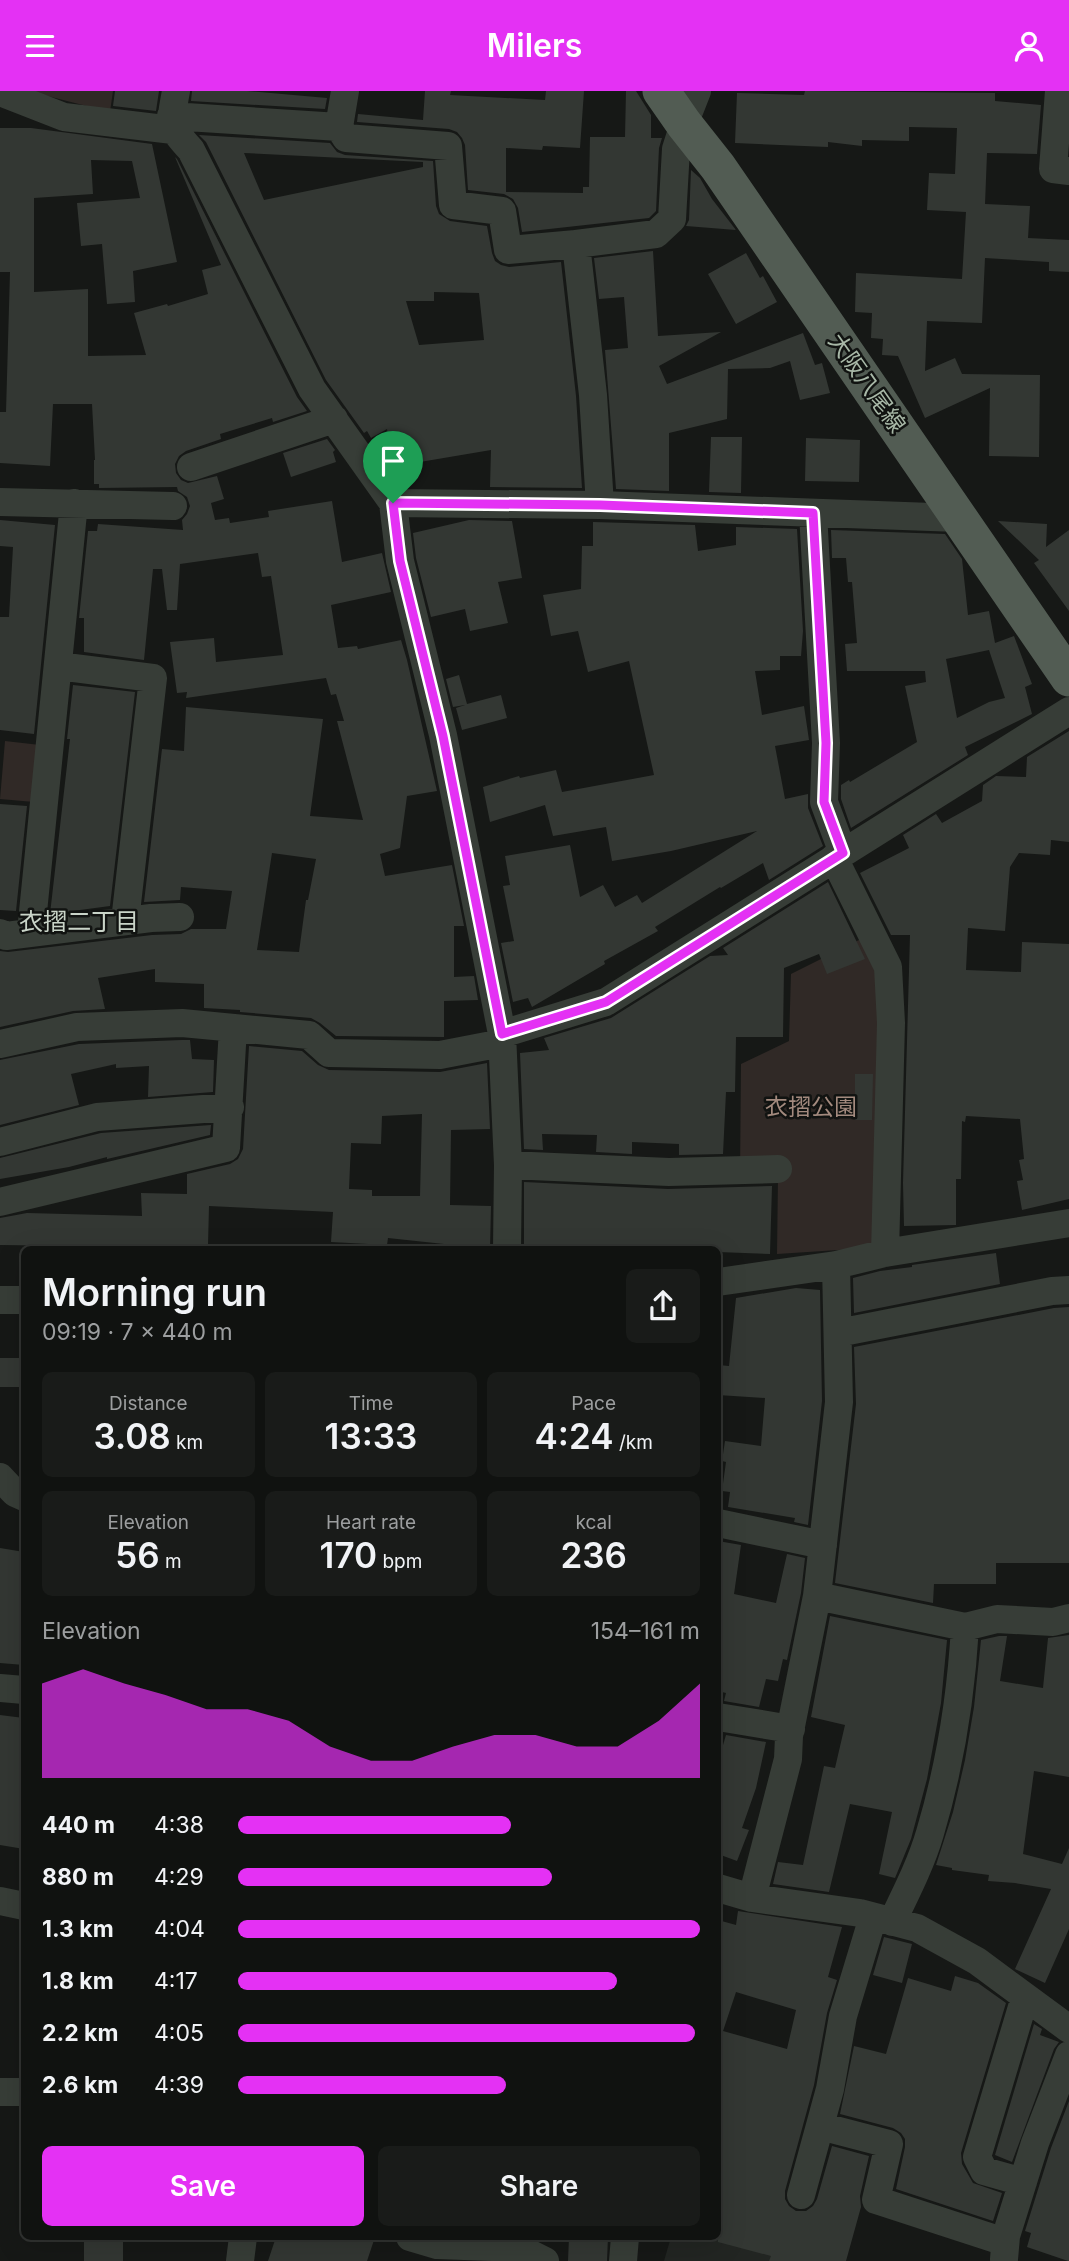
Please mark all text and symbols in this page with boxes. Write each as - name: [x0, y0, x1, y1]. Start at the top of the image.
- text: Milers: [487, 26, 582, 65]
- icon: menu: [21, 27, 59, 65]
- icon: person: [1010, 27, 1048, 65]
- street label: 大阪八尾線: [823, 328, 911, 438]
- pin: [363, 431, 423, 503]
- icon: arrive: [374, 442, 412, 480]
- district label: 衣摺二丁目: [19, 907, 139, 936]
- park label: 衣摺公園: [765, 1093, 857, 1121]
- text: Morning run: [42, 1269, 267, 1315]
- button: share: [626, 1269, 700, 1343]
- text: 09:19 · 7 × 440 m: [42, 1318, 233, 1346]
- text: Distance: [109, 1392, 188, 1415]
- text: Time: [349, 1392, 393, 1415]
- text: Pace: [571, 1392, 616, 1415]
- text: 3.08: [94, 1415, 171, 1457]
- text: 13:33: [325, 1415, 417, 1457]
- text: 4:24: [535, 1415, 614, 1457]
- text: km: [171, 1431, 203, 1454]
- text: /km: [614, 1431, 653, 1454]
- text: Elevation: [108, 1511, 189, 1534]
- text: Heart rate: [326, 1511, 416, 1534]
- text: kcal: [576, 1511, 612, 1534]
- text: 56: [115, 1534, 160, 1576]
- text: 170: [320, 1534, 377, 1576]
- text: 236: [560, 1534, 627, 1576]
- text: m: [160, 1550, 182, 1573]
- text: bpm: [377, 1550, 422, 1573]
- text: Elevation: [42, 1617, 141, 1645]
- text: 154–161 m: [591, 1617, 700, 1645]
- text: 440 m: [42, 1811, 115, 1839]
- text: 4:38: [154, 1811, 204, 1839]
- text: 880 m: [42, 1863, 114, 1891]
- text: 4:29: [154, 1863, 204, 1891]
- text: 1.3 km: [42, 1915, 114, 1943]
- text: 4:04: [154, 1915, 205, 1943]
- text: 1.8 km: [42, 1967, 114, 1995]
- text: 4:17: [154, 1967, 198, 1995]
- text: 2.2 km: [42, 2019, 118, 2047]
- text: 4:05: [154, 2019, 204, 2047]
- text: 2.6 km: [42, 2071, 118, 2099]
- text: 4:39: [154, 2071, 204, 2099]
- button: Save: [42, 2146, 364, 2226]
- button: Share: [378, 2146, 700, 2226]

